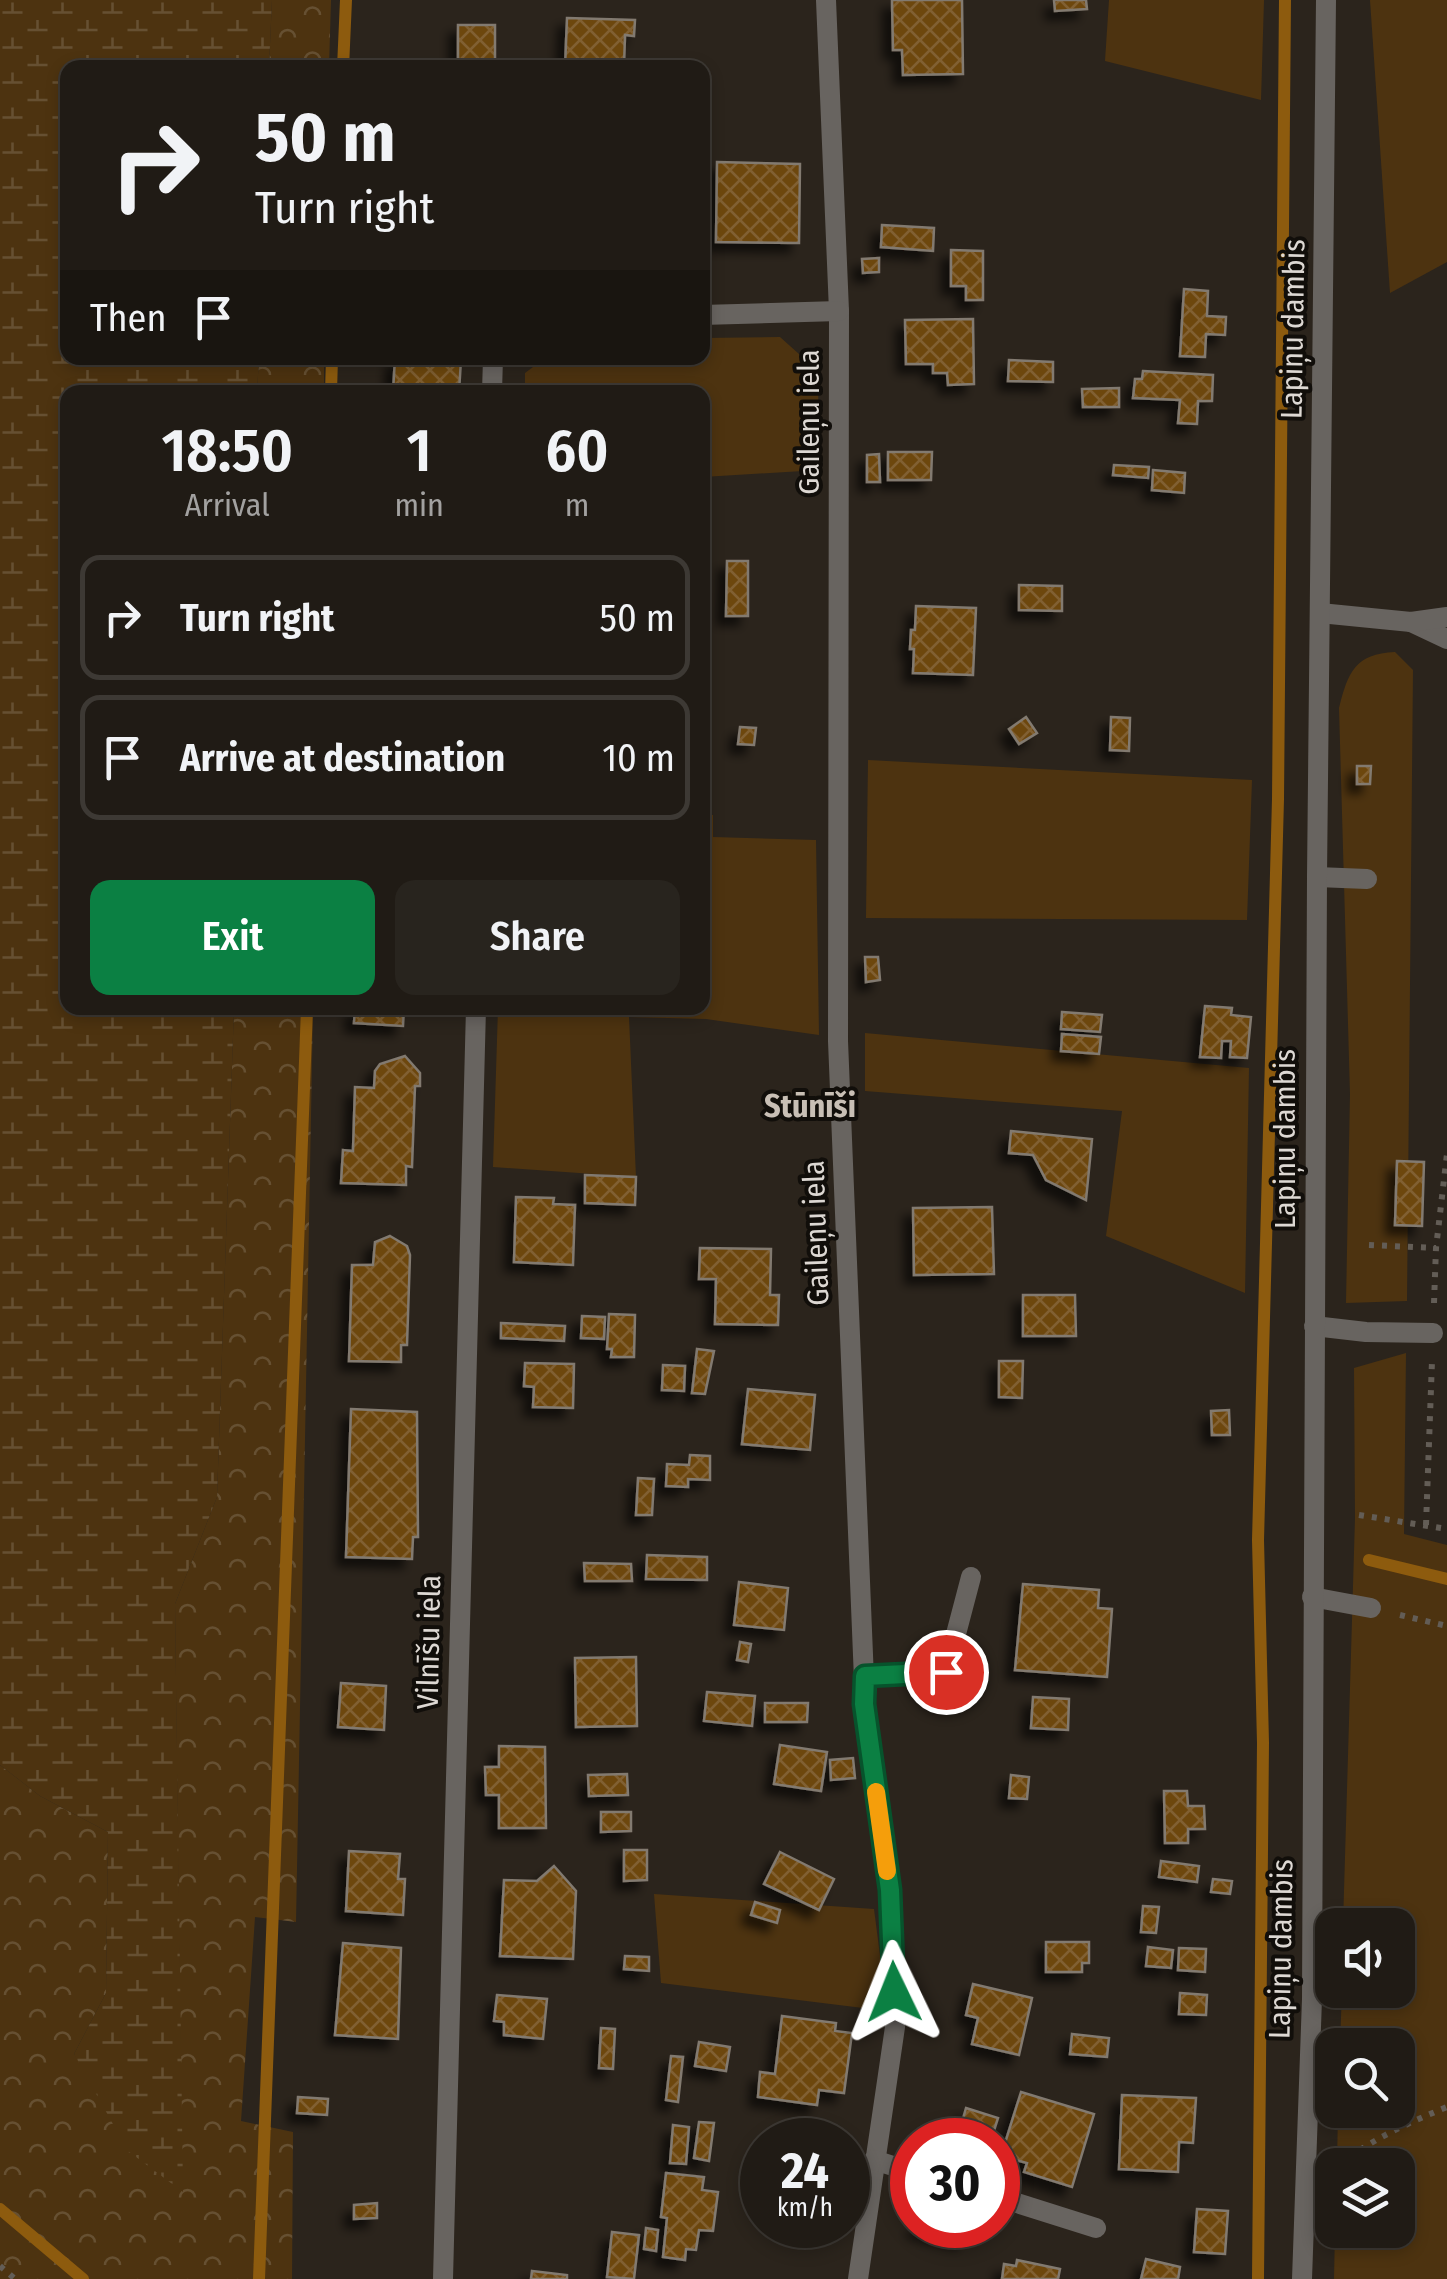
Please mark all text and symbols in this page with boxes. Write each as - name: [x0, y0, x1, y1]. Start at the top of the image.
- text: 50 m: [255, 96, 396, 180]
- icon: right: [90, 100, 220, 230]
- text: Turn right: [255, 181, 434, 235]
- street label: Lapiņu dambis: [1273, 239, 1314, 419]
- icon: arrive: [186, 290, 241, 345]
- text: Then: [90, 295, 166, 341]
- street label: Gaileņu iela: [791, 349, 828, 495]
- text: 18:50: [161, 415, 293, 487]
- text: 1: [407, 415, 432, 487]
- text: 60: [545, 415, 609, 487]
- text: Arrival: [185, 486, 270, 524]
- text: min: [394, 486, 444, 524]
- text: m: [565, 486, 589, 524]
- icon: right: [95, 590, 150, 645]
- text: Turn right: [180, 595, 334, 641]
- text: 50 m: [600, 595, 675, 641]
- icon: arrive: [95, 730, 150, 785]
- text: Arrive at destination: [180, 735, 505, 781]
- text: 10 m: [602, 735, 675, 781]
- button: Exit: [90, 880, 375, 995]
- button: Share: [395, 880, 680, 995]
- street label: Lapiņu dambis: [1267, 1049, 1304, 1229]
- district label: Stūnīši: [764, 1087, 856, 1125]
- street label: Gaileņu iela: [795, 1160, 838, 1306]
- street label: Vilnīšu iela: [410, 1574, 448, 1710]
- pin: [904, 1630, 989, 1715]
- icon: arrive: [919, 1645, 974, 1700]
- street label: Lapiņu dambis: [1261, 1859, 1302, 2039]
- map controls: [1315, 1908, 1415, 2248]
- button: sound: [1315, 1908, 1415, 2008]
- position arrow: [842, 1940, 946, 2044]
- button: search: [1315, 2028, 1415, 2128]
- speed limit sign: 30: [890, 2118, 1020, 2248]
- text: 24: [781, 2141, 829, 2201]
- button: layers: [1315, 2148, 1415, 2248]
- text: km/h: [777, 2193, 833, 2223]

